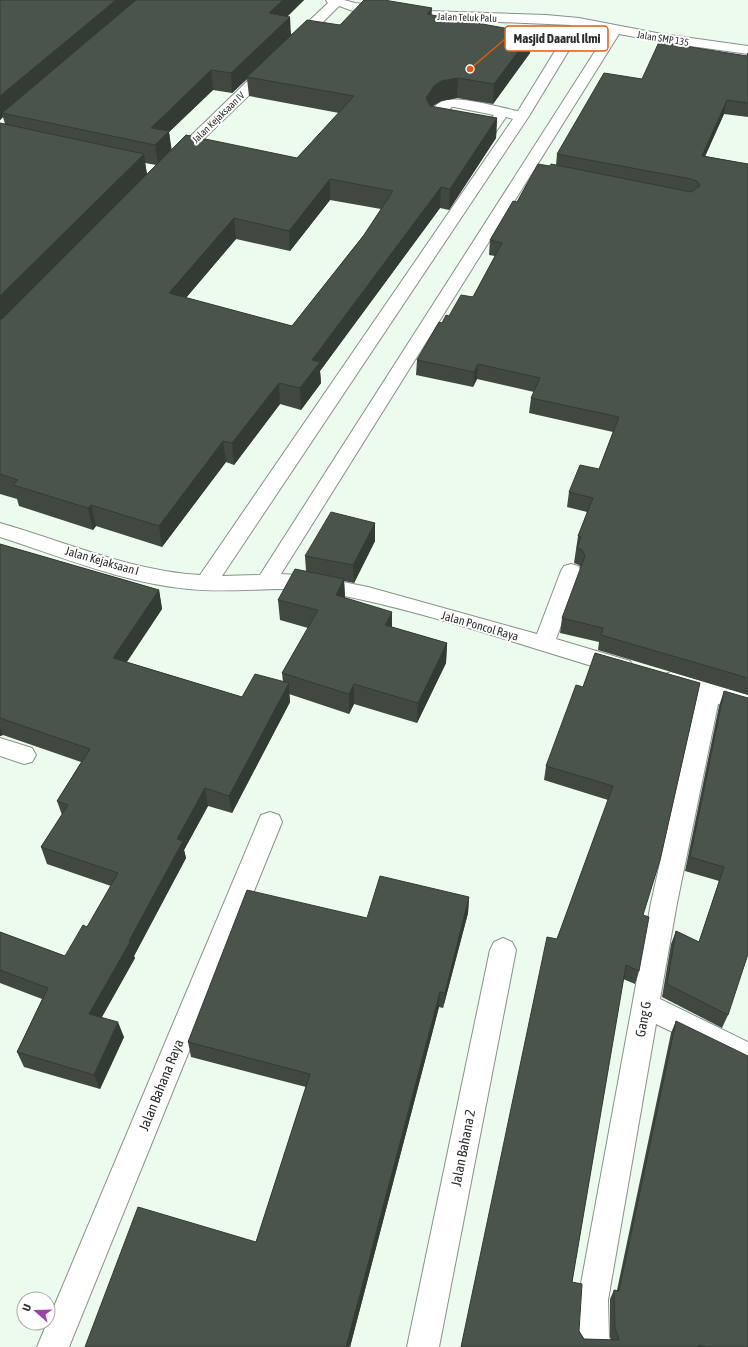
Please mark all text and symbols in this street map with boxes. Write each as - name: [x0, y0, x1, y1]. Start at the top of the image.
- street label: Jalan Teluk Palu: [437, 11, 497, 24]
- callout: Masjid Daarul Ilmi: [505, 26, 608, 51]
- street label: Jalan SMP 135: [636, 29, 690, 48]
- text: Masjid Daarul Ilmi: [513, 31, 601, 46]
- street label: Jalan Kejaksaan IV: [190, 90, 247, 145]
- street label: Jalan Kejaksaan I: [63, 544, 141, 578]
- street label: Jalan Poncol Raya: [440, 608, 520, 644]
- street label: Gang G: [632, 1000, 654, 1038]
- street label: Jalan Bahana Raya: [135, 1037, 187, 1133]
- street label: Jalan Bahana 2: [448, 1108, 478, 1188]
- north arrow: [16, 1291, 56, 1331]
- text: U: [20, 1302, 33, 1313]

